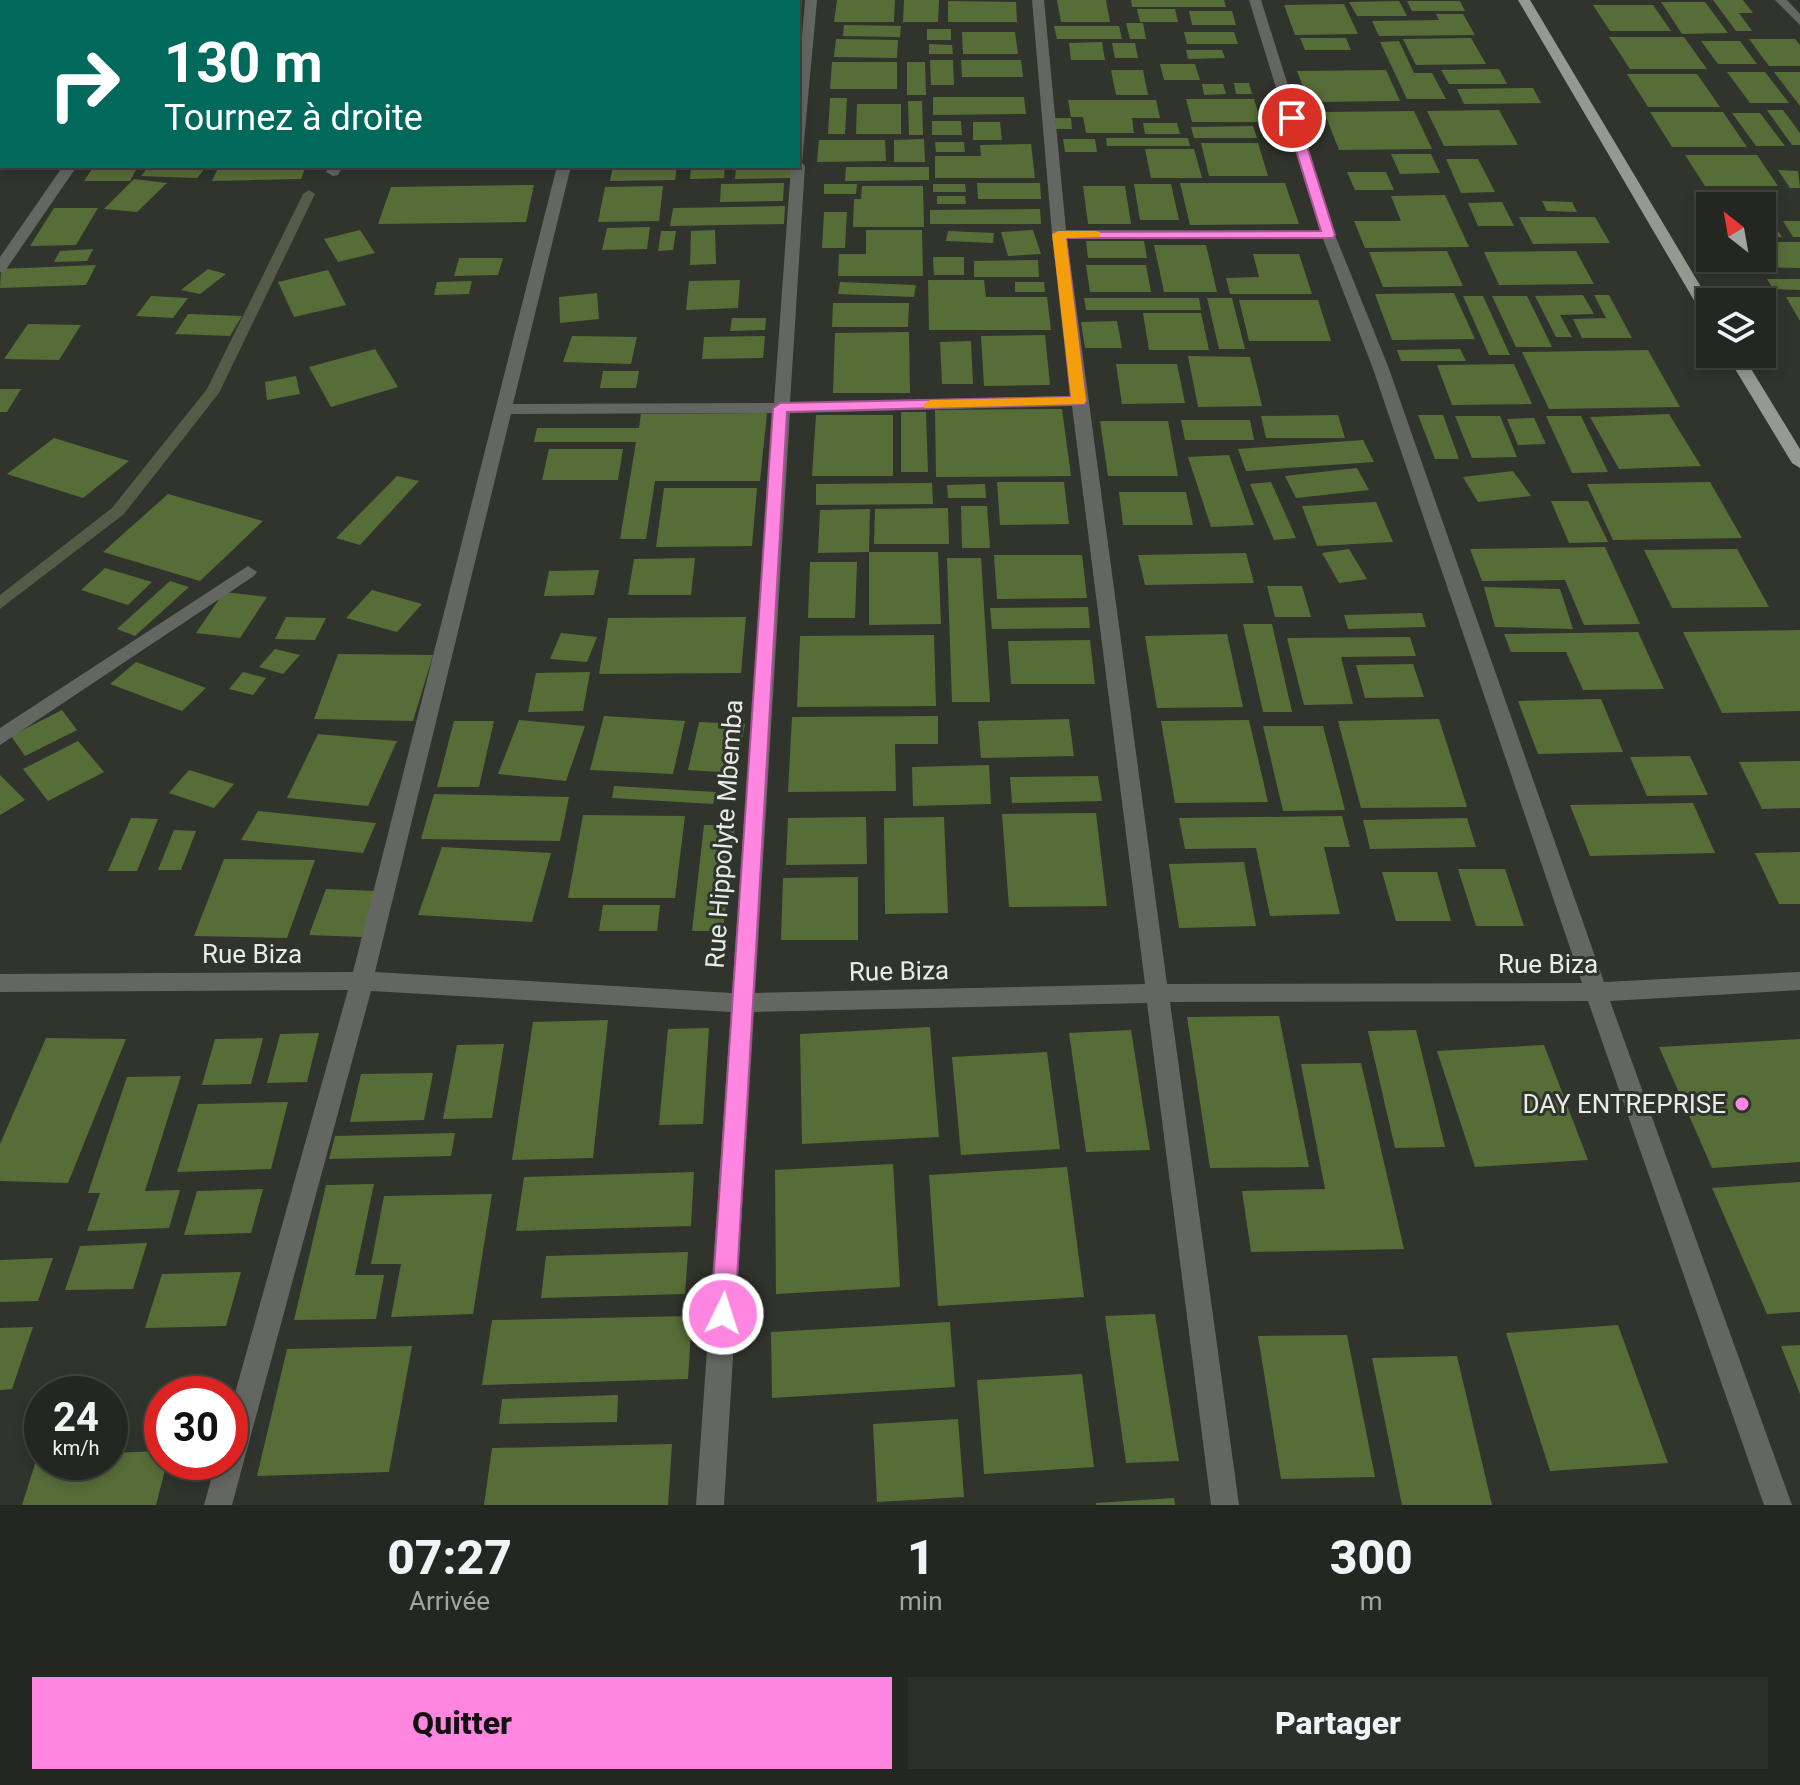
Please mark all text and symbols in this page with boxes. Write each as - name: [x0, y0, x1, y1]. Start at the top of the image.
- text: 130 m: [164, 30, 323, 96]
- icon: right: [32, 32, 136, 136]
- pin: [1258, 84, 1326, 152]
- icon: arrive: [1270, 96, 1314, 140]
- text: Tournez à droite: [164, 97, 423, 139]
- north arrow: [1696, 192, 1776, 272]
- map controls: [1696, 192, 1776, 368]
- button: layers: [1696, 288, 1776, 368]
- street label: Rue Hippolyte Mbemba: [700, 699, 748, 969]
- street label: Rue Biza: [202, 939, 302, 969]
- street label: Rue Biza: [1498, 949, 1598, 979]
- street label: Rue Biza: [849, 955, 949, 987]
- place label: DAY ENTREPRISE: [1522, 1089, 1726, 1119]
- marker: DAY ENTREPRISE: [1733, 1095, 1751, 1113]
- position arrow: [681, 1272, 765, 1356]
- speed limit sign: 30: [144, 1376, 248, 1480]
- text: 24: [53, 1394, 99, 1441]
- text: km/h: [53, 1436, 99, 1460]
- text: 07:27: [387, 1529, 512, 1586]
- text: 1: [907, 1529, 935, 1586]
- text: 300: [1330, 1529, 1413, 1586]
- text: Arrivée: [409, 1586, 490, 1616]
- text: min: [899, 1586, 943, 1616]
- text: m: [1360, 1586, 1383, 1616]
- button: Quitter: [32, 1677, 892, 1769]
- button: Partager: [908, 1677, 1768, 1769]

